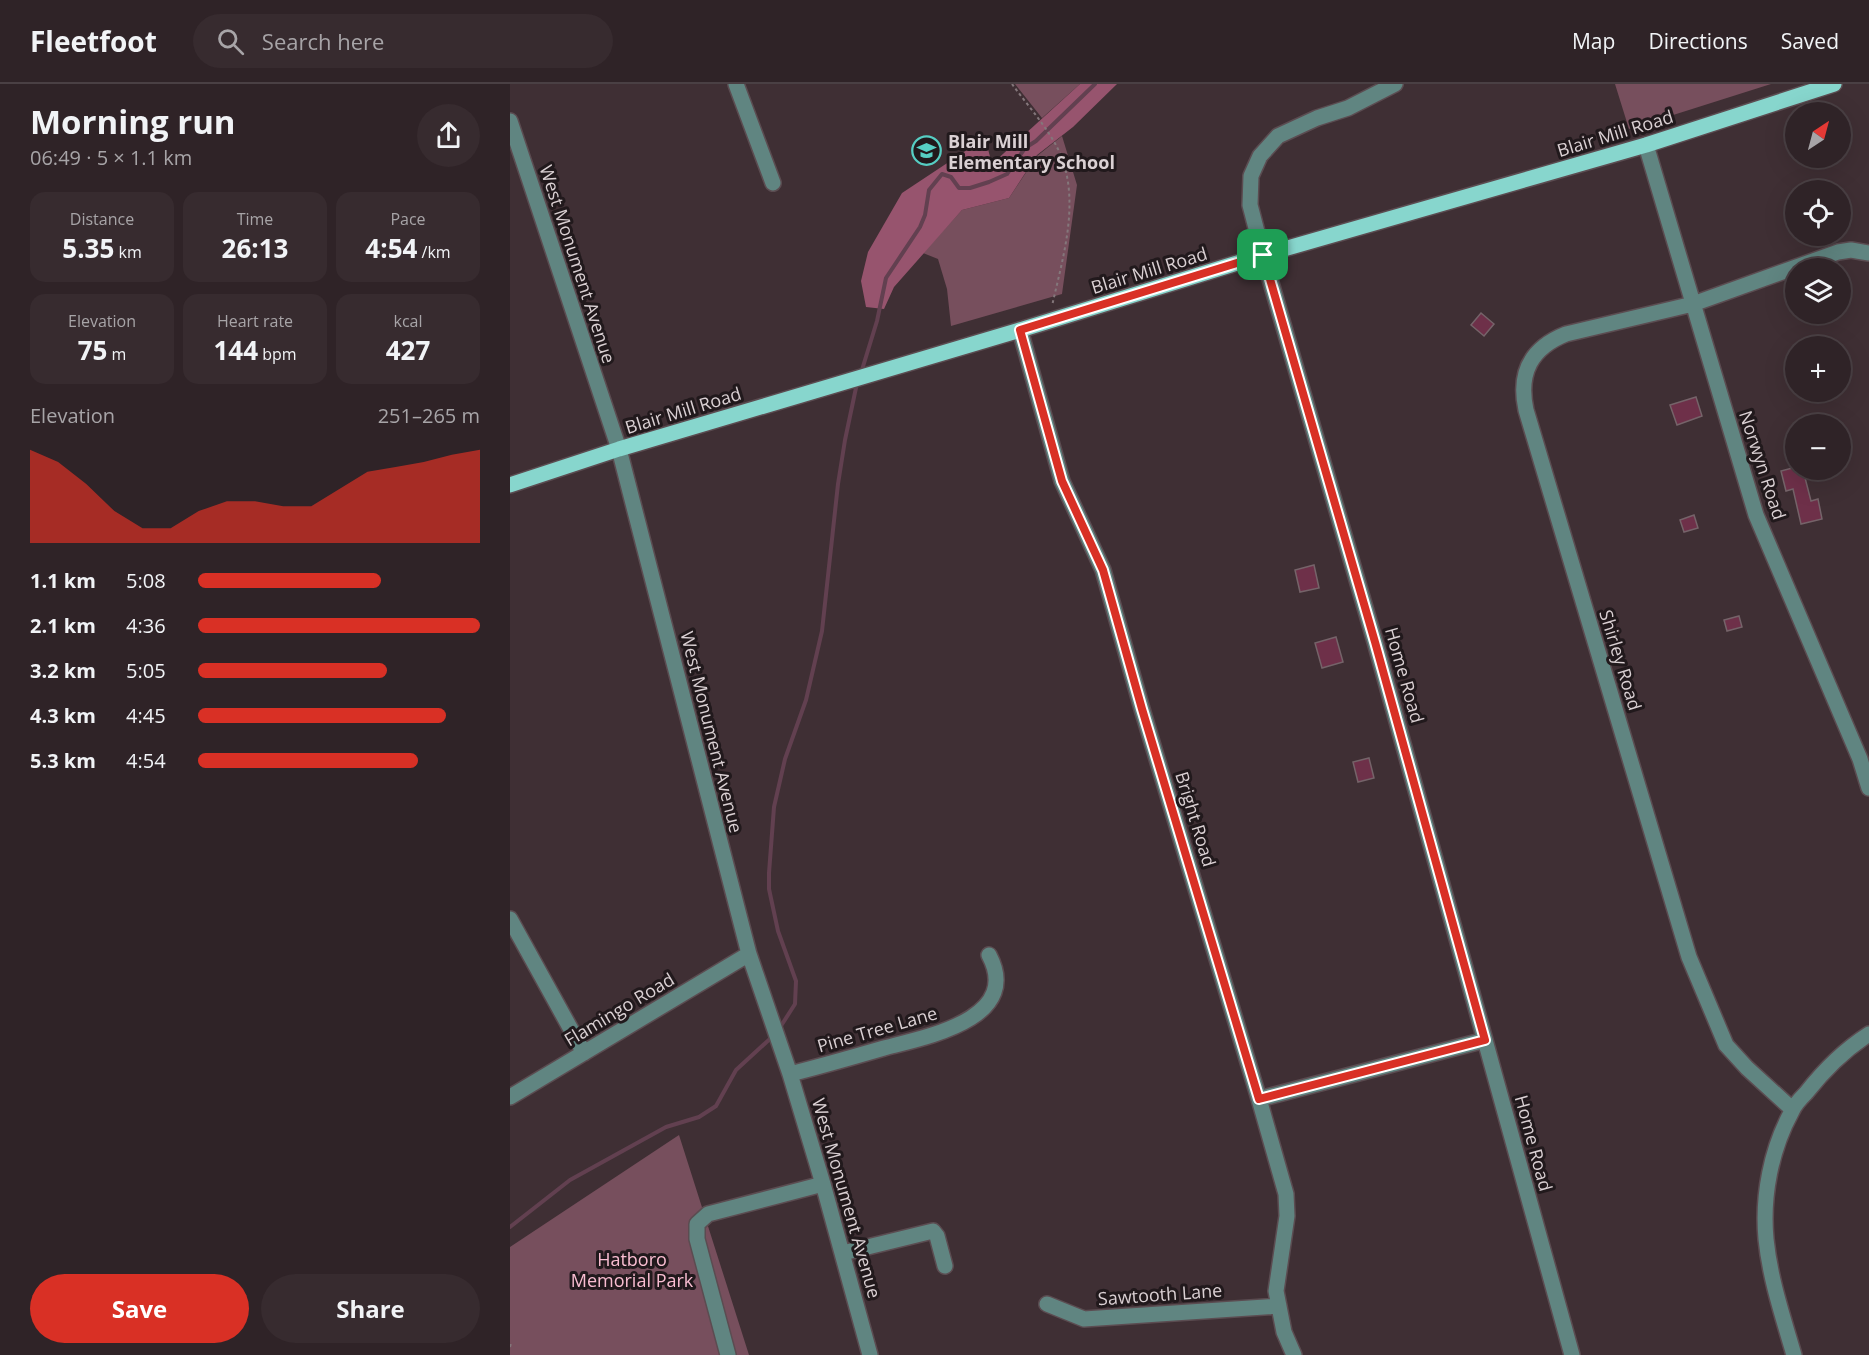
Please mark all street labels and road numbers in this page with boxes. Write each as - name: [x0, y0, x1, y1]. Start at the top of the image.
- street label: Blair Mill Road: [1554, 104, 1676, 162]
- street label: West Monument Avenue: [535, 162, 621, 366]
- street label: Blair Mill Road: [1088, 241, 1210, 299]
- street label: Blair Mill Road: [622, 381, 744, 439]
- street label: Norwyn Road: [1734, 407, 1792, 523]
- street label: Shirley Road: [1594, 607, 1648, 713]
- street label: Home Road: [1380, 624, 1430, 726]
- street label: West Monument Avenue: [675, 629, 749, 835]
- street label: Bright Road: [1170, 768, 1222, 870]
- street label: Flamingo Road: [560, 967, 678, 1051]
- street label: Pine Tree Lane: [814, 1000, 940, 1058]
- street label: Home Road: [1510, 1092, 1558, 1194]
- street label: West Monument Avenue: [807, 1095, 887, 1301]
- street label: Sawtooth Lane: [1097, 1278, 1223, 1310]

